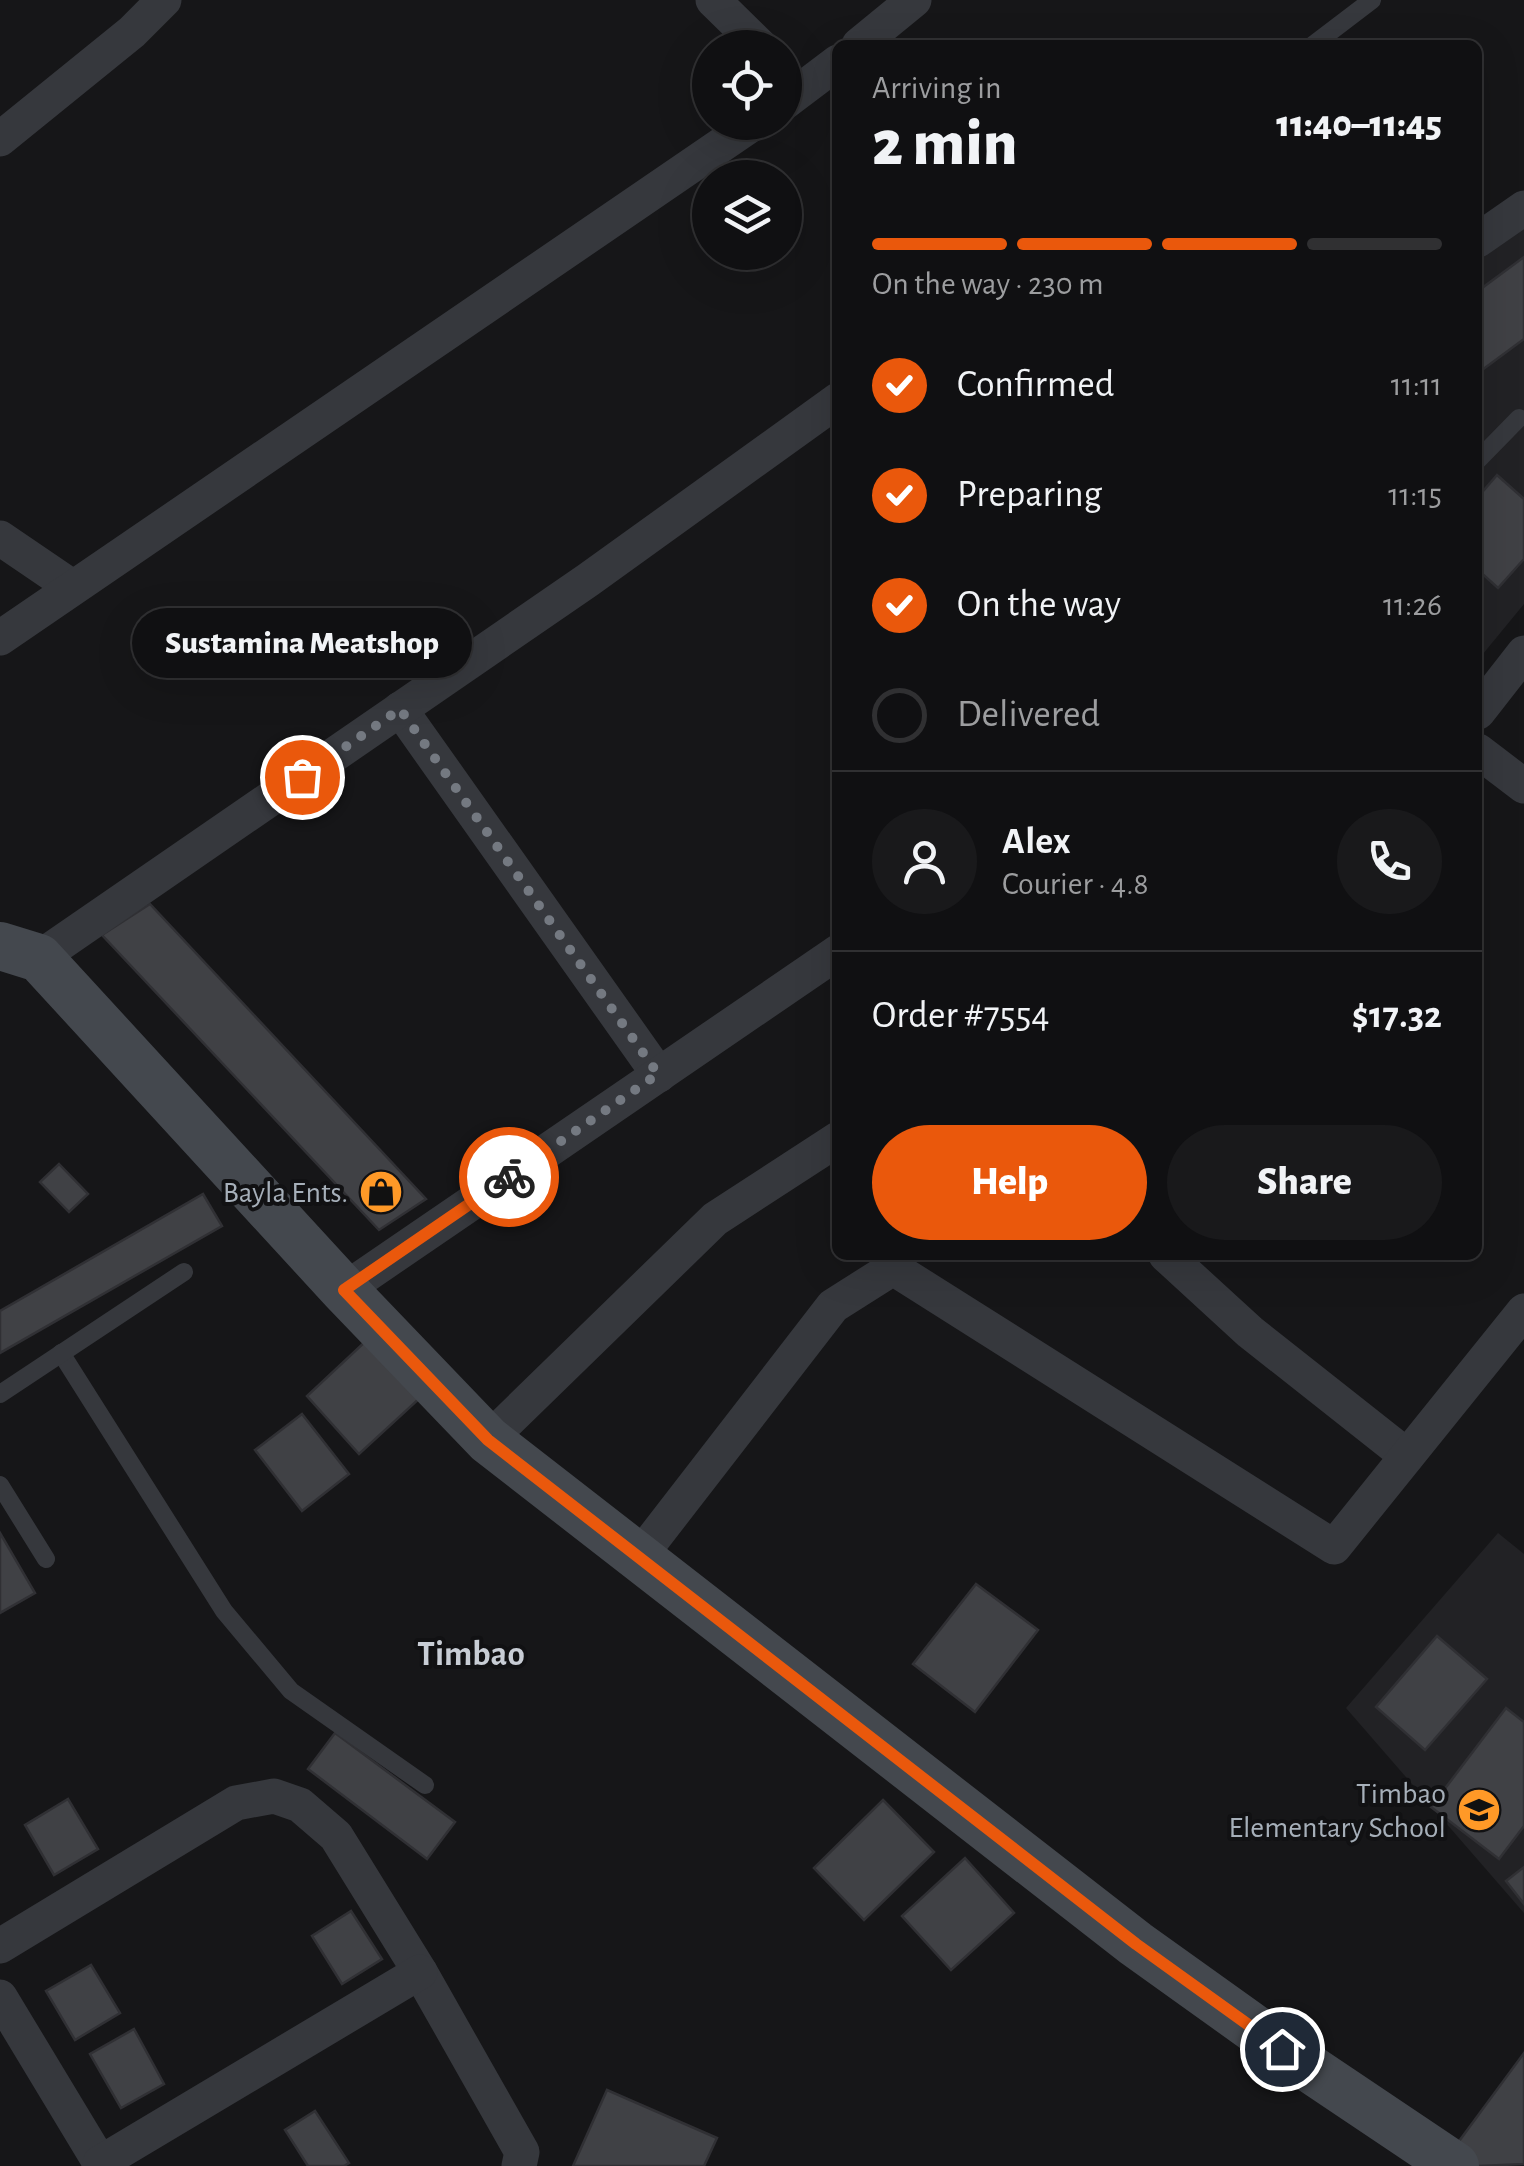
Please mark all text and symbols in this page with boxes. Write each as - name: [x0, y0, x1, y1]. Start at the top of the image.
- map controls: [692, 30, 802, 270]
- button: locate: [692, 30, 802, 140]
- text: Arriving in: [872, 72, 1001, 104]
- text: 11:40–11:45: [1276, 106, 1442, 144]
- text: 2 min: [872, 112, 1018, 177]
- button: layers: [692, 160, 802, 270]
- text: On the way · 230 m: [872, 268, 1104, 300]
- icon: check: [872, 358, 927, 413]
- text: Confirmed: [957, 366, 1114, 404]
- text: 11:11: [1391, 369, 1442, 401]
- icon: check: [872, 468, 927, 523]
- text: Preparing: [957, 476, 1102, 514]
- text: 11:15: [1388, 479, 1442, 511]
- icon: check: [872, 578, 927, 633]
- text: On the way: [957, 586, 1121, 624]
- text: 11:26: [1383, 589, 1442, 621]
- callout: Sustamina Meatshop: [132, 607, 472, 677]
- text: Sustamina Meatshop: [165, 627, 439, 659]
- text: Delivered: [957, 696, 1100, 734]
- pin: [260, 735, 345, 820]
- icon: bag: [275, 750, 330, 805]
- button: person: [872, 809, 977, 914]
- button: phone: [1337, 809, 1442, 914]
- text: Alex: [1002, 823, 1071, 861]
- text: Courier · 4.8: [1002, 868, 1149, 900]
- text: Order #7554: [872, 997, 1050, 1035]
- text: $17.32: [1352, 997, 1442, 1035]
- button: Help: [872, 1125, 1147, 1240]
- button: Share: [1167, 1125, 1442, 1240]
- courier: [459, 1127, 559, 1227]
- icon: bike: [482, 1150, 537, 1205]
- shop icon: Bayla Ents.: [358, 1169, 404, 1215]
- place label: Bayla Ents.: [223, 1178, 348, 1208]
- district label: Timbao: [417, 1637, 525, 1672]
- place label: Timbao Elementary School: [1229, 1779, 1446, 1843]
- school or university icon: Timbao Elementary School: [1456, 1787, 1502, 1833]
- pin: [1240, 2007, 1325, 2092]
- icon: home: [1255, 2022, 1310, 2077]

